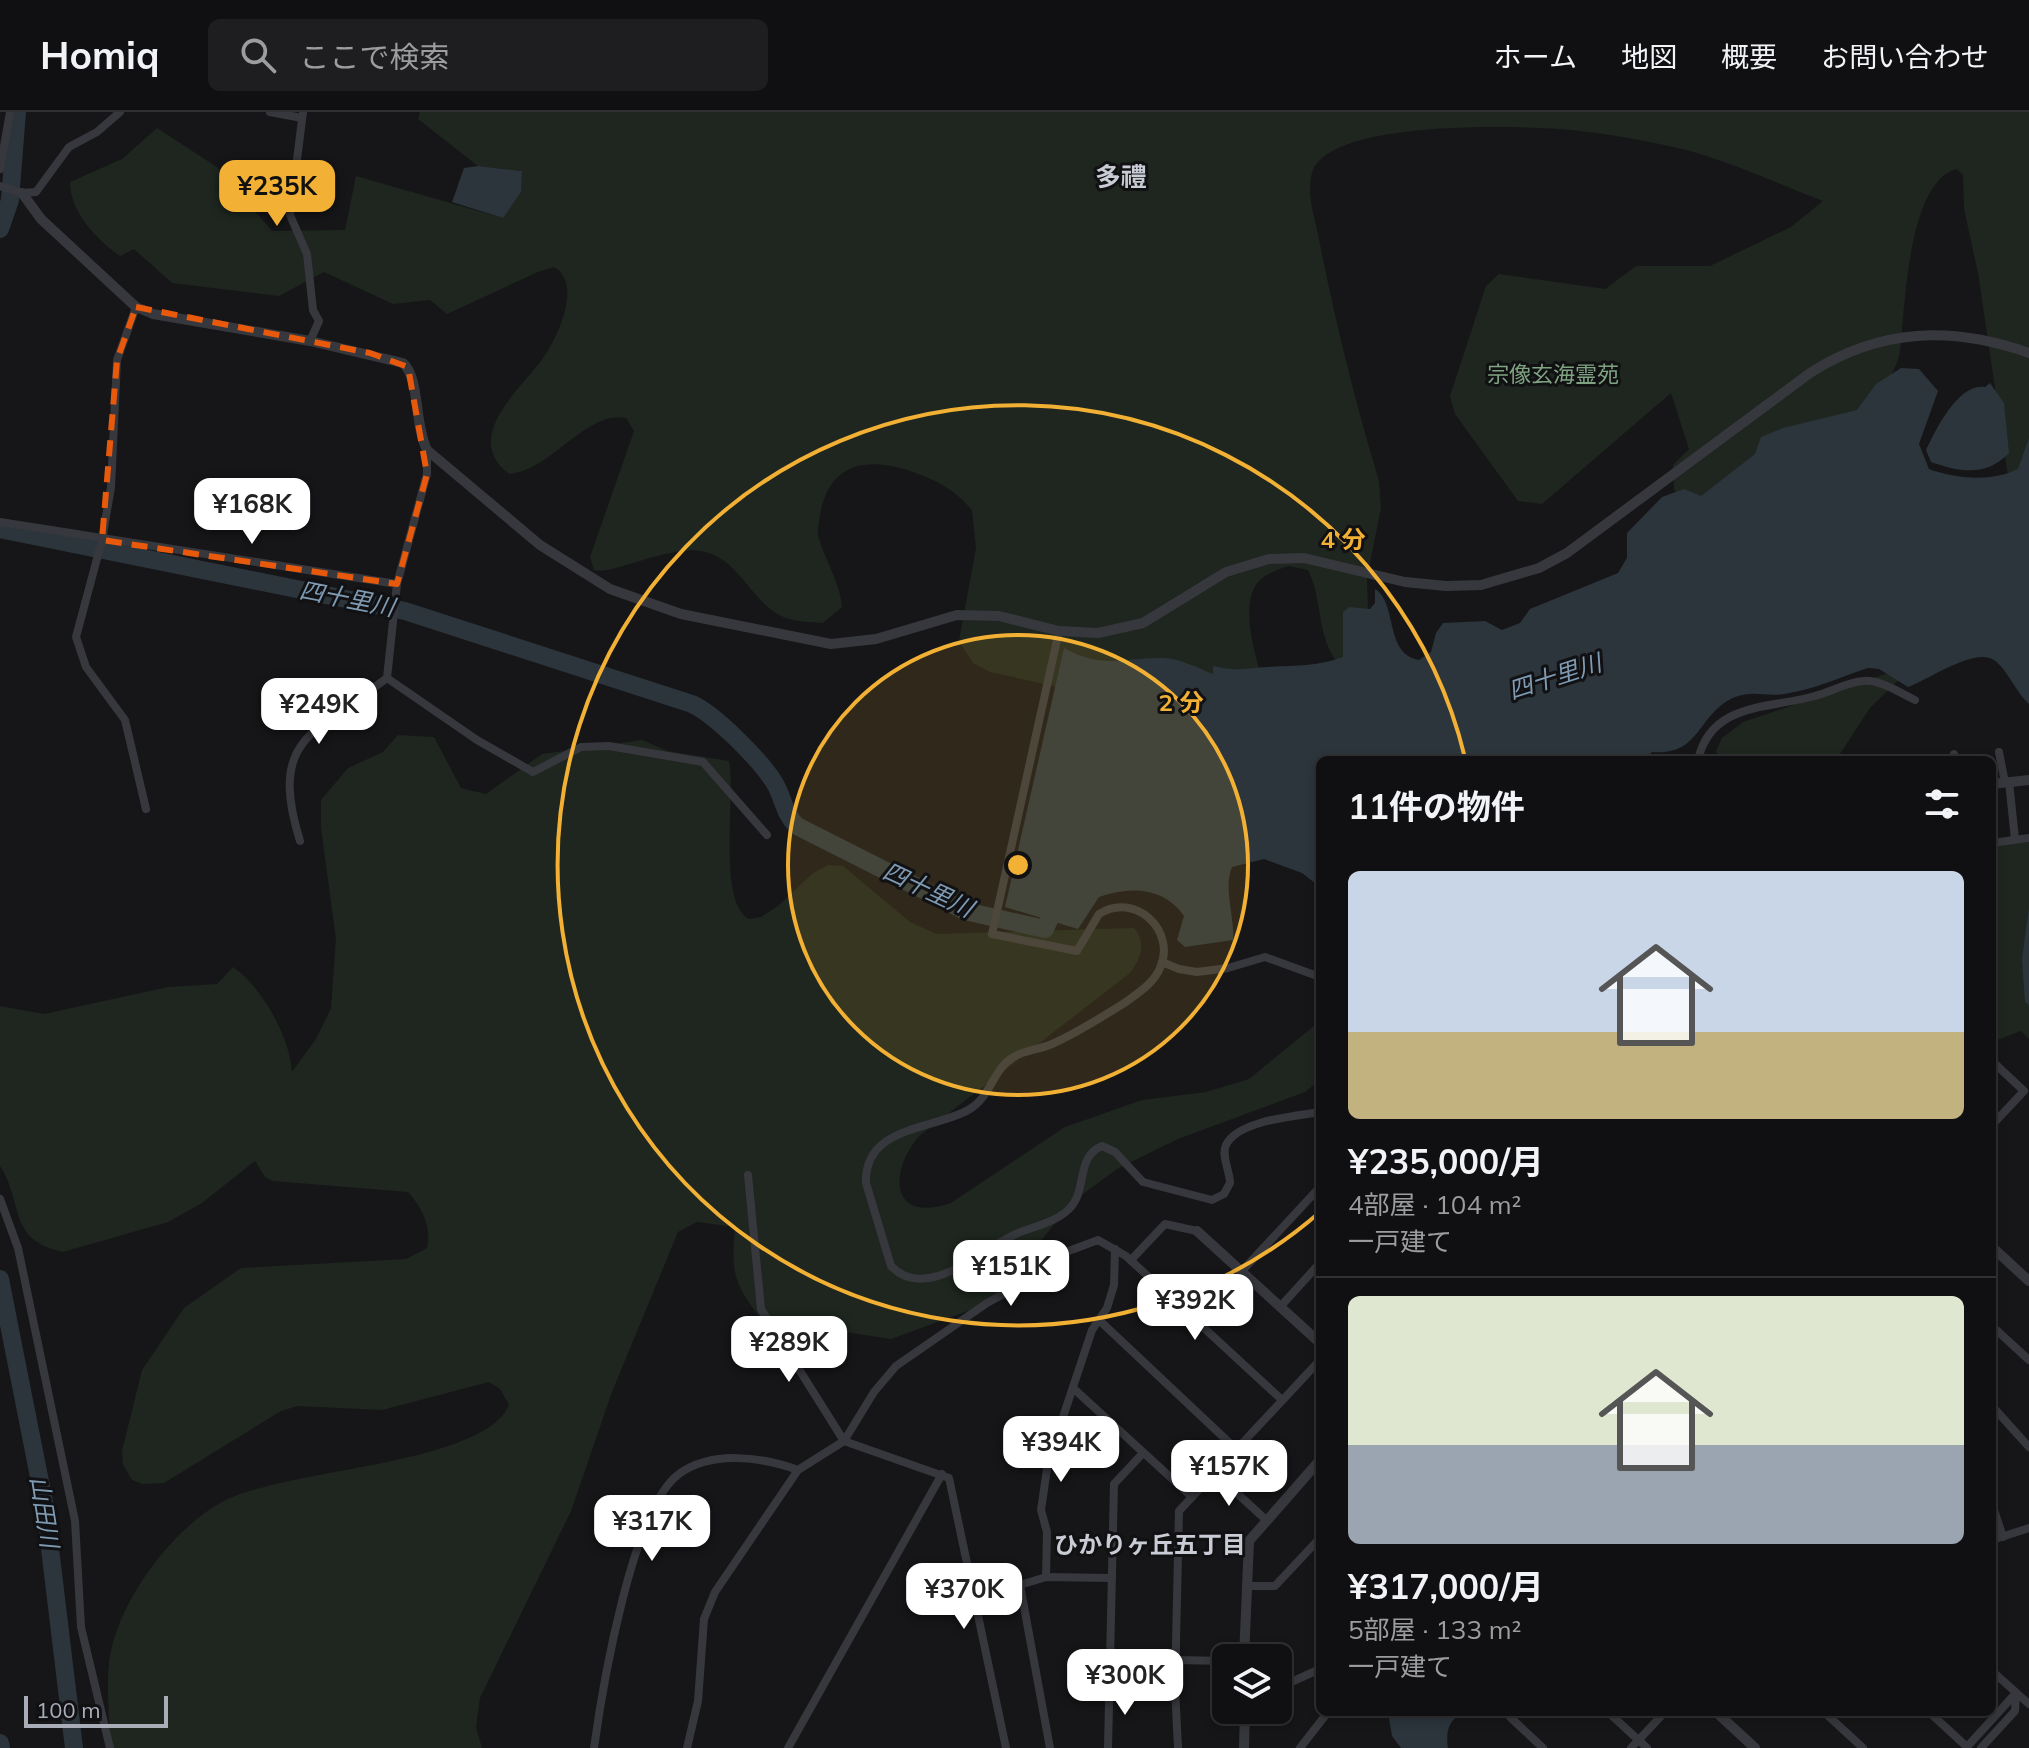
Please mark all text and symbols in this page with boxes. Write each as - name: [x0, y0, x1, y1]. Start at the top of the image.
- search box: [208, 19, 768, 91]
- text: Homiq: [40, 31, 160, 79]
- icon: search: [236, 33, 280, 77]
- text: ここで検索: [300, 38, 450, 76]
- text: ホーム: [1494, 39, 1577, 74]
- text: 地図: [1621, 39, 1677, 74]
- text: 概要: [1721, 39, 1777, 74]
- text: お問い合わせ: [1821, 39, 1989, 74]
- pin: ¥235K: [221, 160, 333, 228]
- district label: 多禮: [1095, 160, 1147, 193]
- text: ¥235K: [237, 169, 317, 202]
- park label: 宗像玄海霊苑: [1487, 360, 1619, 388]
- pin: ¥168K: [196, 478, 308, 546]
- text: ¥168K: [212, 487, 292, 520]
- text: 4 分: [1321, 524, 1365, 554]
- water label: 四十里川: [297, 574, 400, 622]
- water label: 四十里川: [1504, 646, 1608, 705]
- pin: ¥249K: [263, 678, 375, 746]
- text: ¥249K: [279, 687, 359, 720]
- text: 2 分: [1159, 687, 1203, 717]
- icon: filters: [1920, 782, 1964, 826]
- text: 11件の物件: [1348, 785, 1525, 828]
- centre of rings: [1004, 851, 1032, 879]
- water label: 四十里川: [879, 855, 981, 924]
- icon: home: [1584, 923, 1728, 1067]
- text: ¥235,000/月: [1348, 1140, 1544, 1183]
- text: 4部屋 · 104 m²: [1348, 1188, 1521, 1221]
- text: 一戸建て: [1348, 1225, 1452, 1258]
- pin: ¥151K: [955, 1240, 1067, 1308]
- text: ¥151K: [971, 1249, 1051, 1282]
- pin: ¥392K: [1139, 1274, 1251, 1342]
- text: ¥392K: [1155, 1283, 1235, 1316]
- pin: ¥289K: [733, 1316, 845, 1384]
- text: ¥289K: [749, 1325, 829, 1358]
- icon: home: [1584, 1348, 1728, 1492]
- pin: ¥394K: [1005, 1416, 1117, 1484]
- text: ¥394K: [1021, 1425, 1101, 1458]
- pin: ¥157K: [1173, 1440, 1285, 1508]
- text: ¥157K: [1189, 1449, 1269, 1482]
- water label: 山田川: [25, 1474, 66, 1553]
- pin: ¥317K: [596, 1495, 708, 1563]
- text: ¥317K: [612, 1504, 692, 1537]
- district label: ひかりヶ丘五丁目: [1054, 1529, 1246, 1559]
- pin: ¥370K: [908, 1563, 1020, 1631]
- text: ¥317,000/月: [1348, 1565, 1544, 1608]
- text: ¥370K: [924, 1572, 1004, 1605]
- text: 5部屋 · 133 m²: [1348, 1613, 1521, 1646]
- map controls: [1212, 1644, 1292, 1724]
- button: layers: [1212, 1644, 1292, 1724]
- pin: ¥300K: [1069, 1649, 1181, 1717]
- text: 一戸建て: [1348, 1650, 1452, 1683]
- text: ¥300K: [1085, 1658, 1165, 1691]
- scale bar: [24, 1692, 168, 1728]
- text: 100 m: [36, 1696, 101, 1724]

